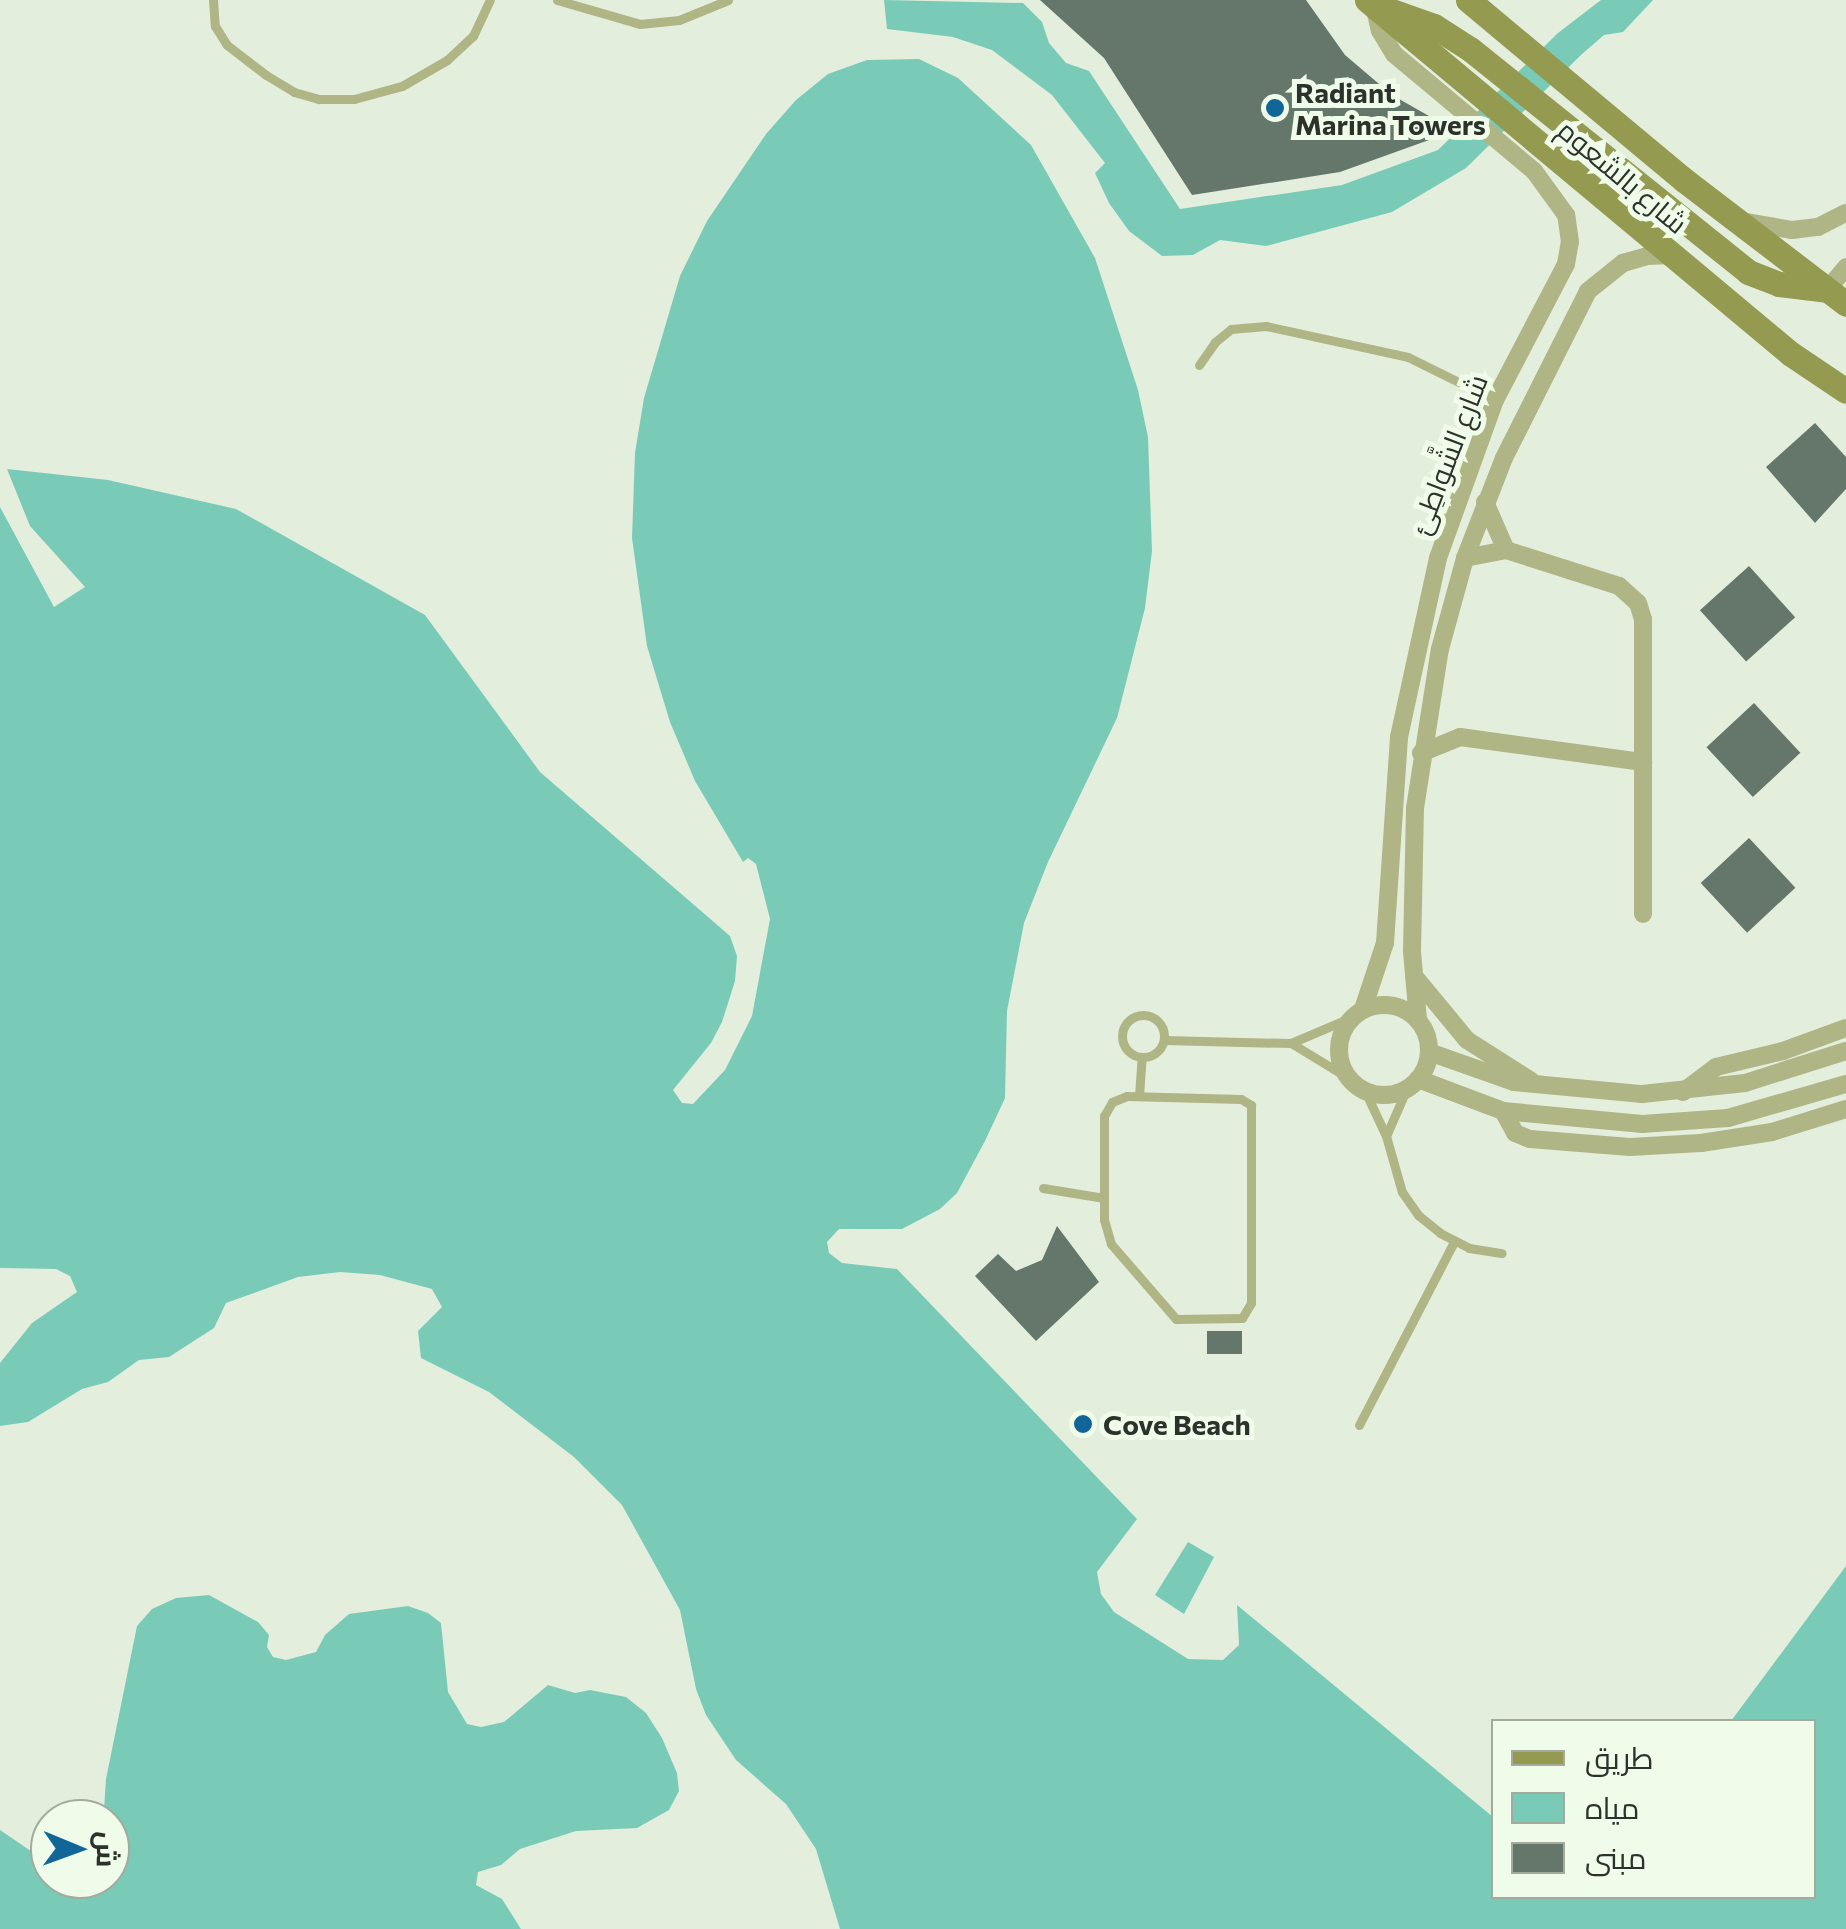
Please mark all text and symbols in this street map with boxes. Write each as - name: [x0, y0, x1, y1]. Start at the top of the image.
- place label: Radiant Marina Towers: [1295, 75, 1486, 141]
- marker: Radiant Marina Towers: [1264, 97, 1286, 119]
- street label: شارع بالشعوم: [1551, 112, 1695, 240]
- street label: شارع الشَّواطِئ: [1402, 369, 1494, 539]
- place label: Cove Beach: [1103, 1407, 1251, 1441]
- marker: Cove Beach: [1072, 1413, 1094, 1435]
- legend: [1491, 1719, 1816, 1899]
- text: طريق: [1585, 1738, 1654, 1775]
- text: مياه: [1585, 1788, 1639, 1825]
- north arrow: [30, 1799, 130, 1899]
- text: ش: [91, 1831, 125, 1868]
- text: مبنى: [1585, 1838, 1646, 1875]

